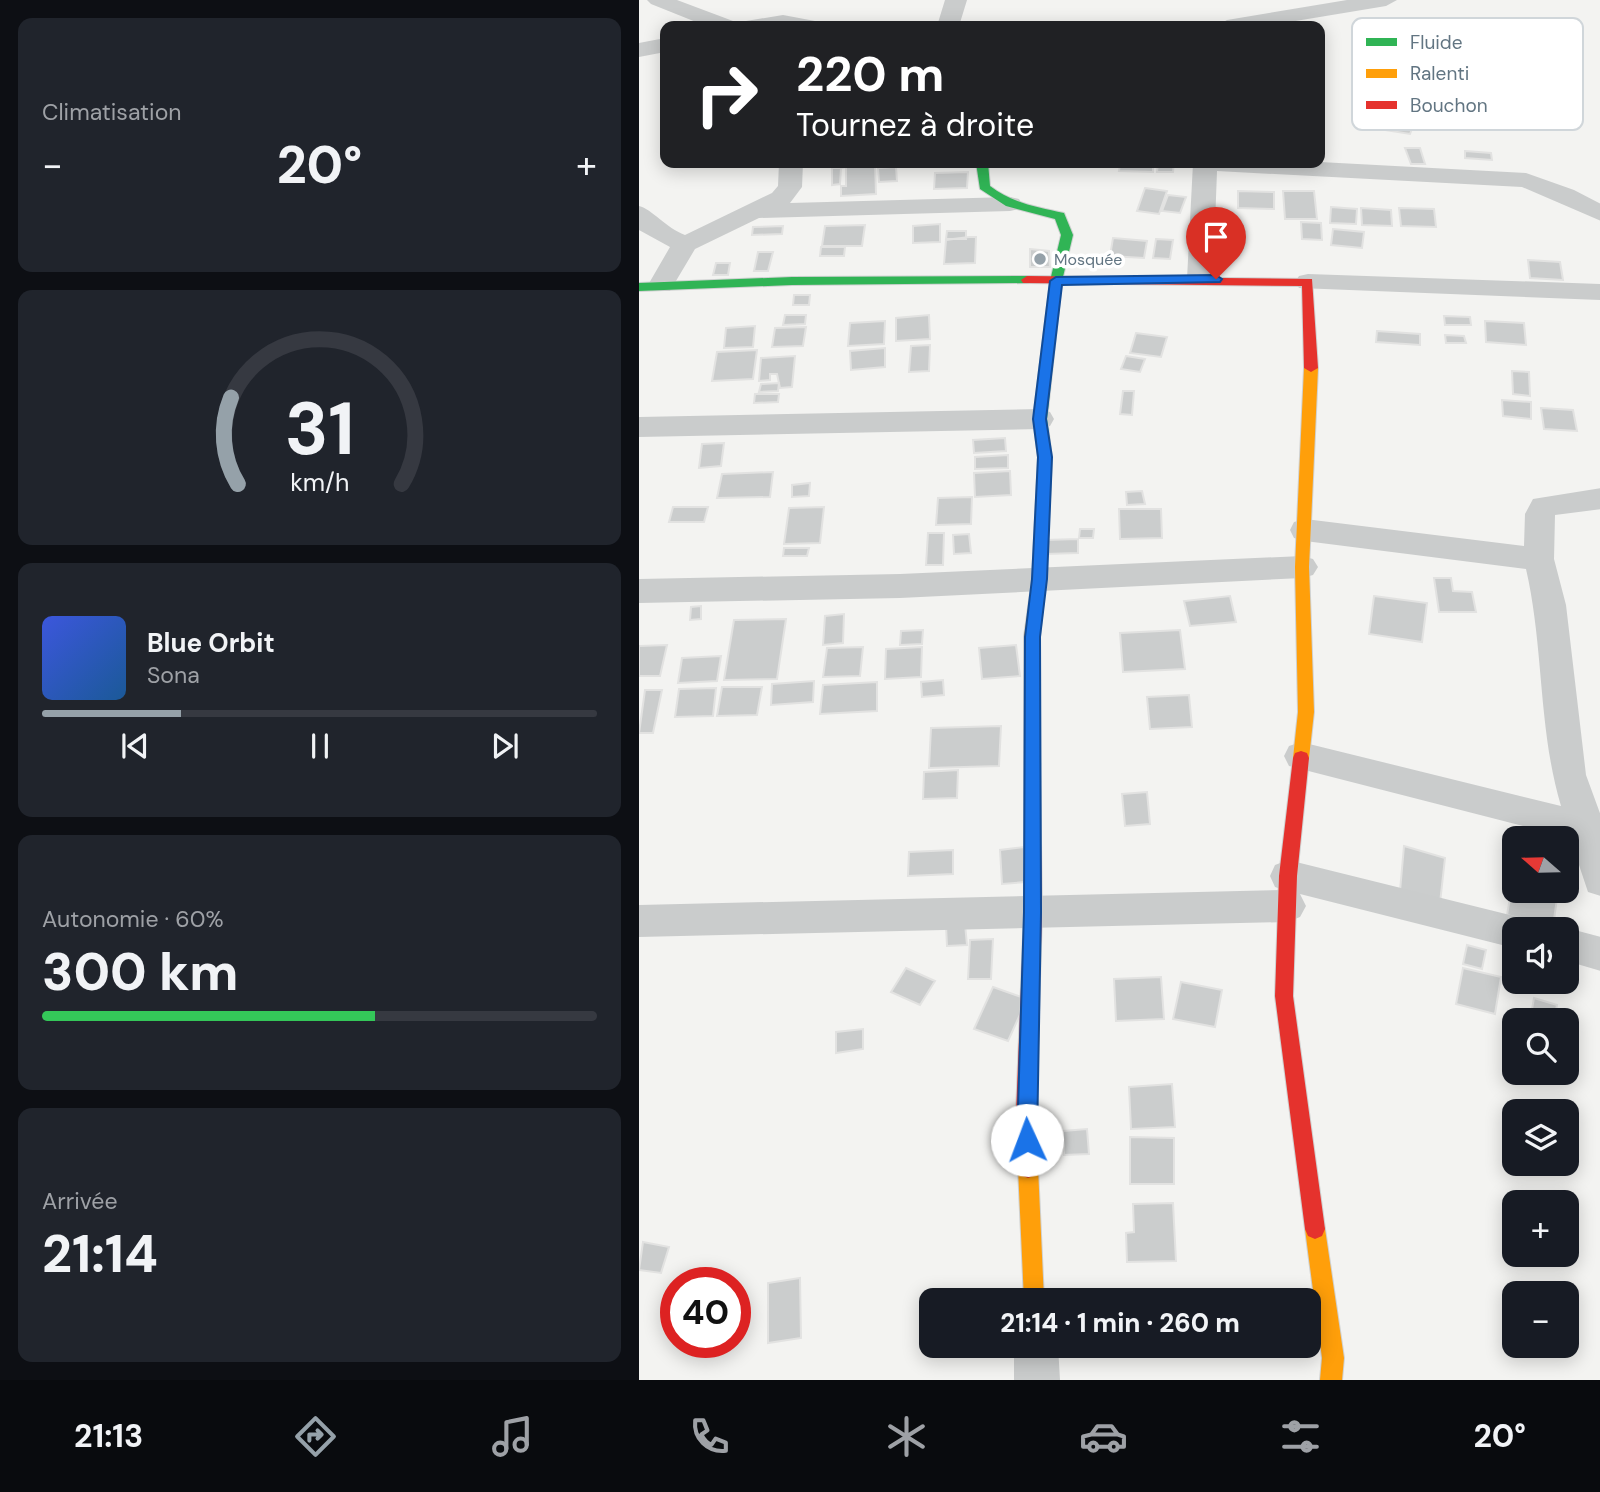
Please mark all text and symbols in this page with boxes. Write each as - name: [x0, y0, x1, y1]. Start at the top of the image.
- legend: [1352, 18, 1583, 130]
- text: Fluide: [1410, 30, 1463, 55]
- text: 220 m: [796, 42, 944, 106]
- icon: right: [681, 49, 772, 140]
- text: Ralenti: [1410, 61, 1469, 86]
- text: Bouchon: [1410, 93, 1488, 118]
- text: Climatisation: [42, 97, 181, 127]
- text: Tournez à droite: [796, 104, 1034, 146]
- text: 20°: [277, 131, 362, 199]
- text: −: [42, 140, 63, 190]
- text: +: [576, 140, 597, 190]
- pin: [1186, 207, 1246, 279]
- icon: arrive: [1197, 218, 1235, 256]
- place label: Mosquée: [1054, 249, 1122, 270]
- marker: Mosquée: [1032, 251, 1048, 267]
- text: 31: [285, 382, 354, 477]
- text: km/h: [290, 465, 349, 498]
- text: Blue Orbit: [147, 626, 275, 660]
- text: Sona: [147, 660, 200, 690]
- icon: previous: [116, 727, 154, 765]
- icon: pause: [301, 727, 339, 765]
- icon: next: [486, 727, 524, 765]
- north arrow: [1502, 826, 1579, 903]
- map controls: [1502, 826, 1579, 1358]
- text: Autonomie · 60%: [42, 904, 224, 934]
- button: sound: [1502, 917, 1579, 994]
- text: 300 km: [42, 938, 239, 1006]
- button: search: [1502, 1008, 1579, 1085]
- button: layers: [1502, 1099, 1579, 1176]
- position arrow: [990, 1103, 1064, 1177]
- text: Arrivée: [42, 1186, 118, 1216]
- button: +: [1502, 1190, 1579, 1267]
- text: 21:14: [42, 1220, 158, 1288]
- speed limit sign: 40: [660, 1267, 751, 1358]
- button: −: [1502, 1281, 1579, 1358]
- text: 21:14 · 1 min · 260 m: [1000, 1306, 1240, 1340]
- icon: directions: [291, 1412, 340, 1461]
- icon: music: [488, 1412, 537, 1461]
- icon: phone: [685, 1412, 734, 1461]
- icon: climate: [882, 1412, 931, 1461]
- icon: car: [1079, 1412, 1128, 1461]
- icon: filters: [1276, 1412, 1325, 1461]
- text: 21:13: [74, 1415, 143, 1457]
- text: 20°: [1473, 1415, 1526, 1457]

